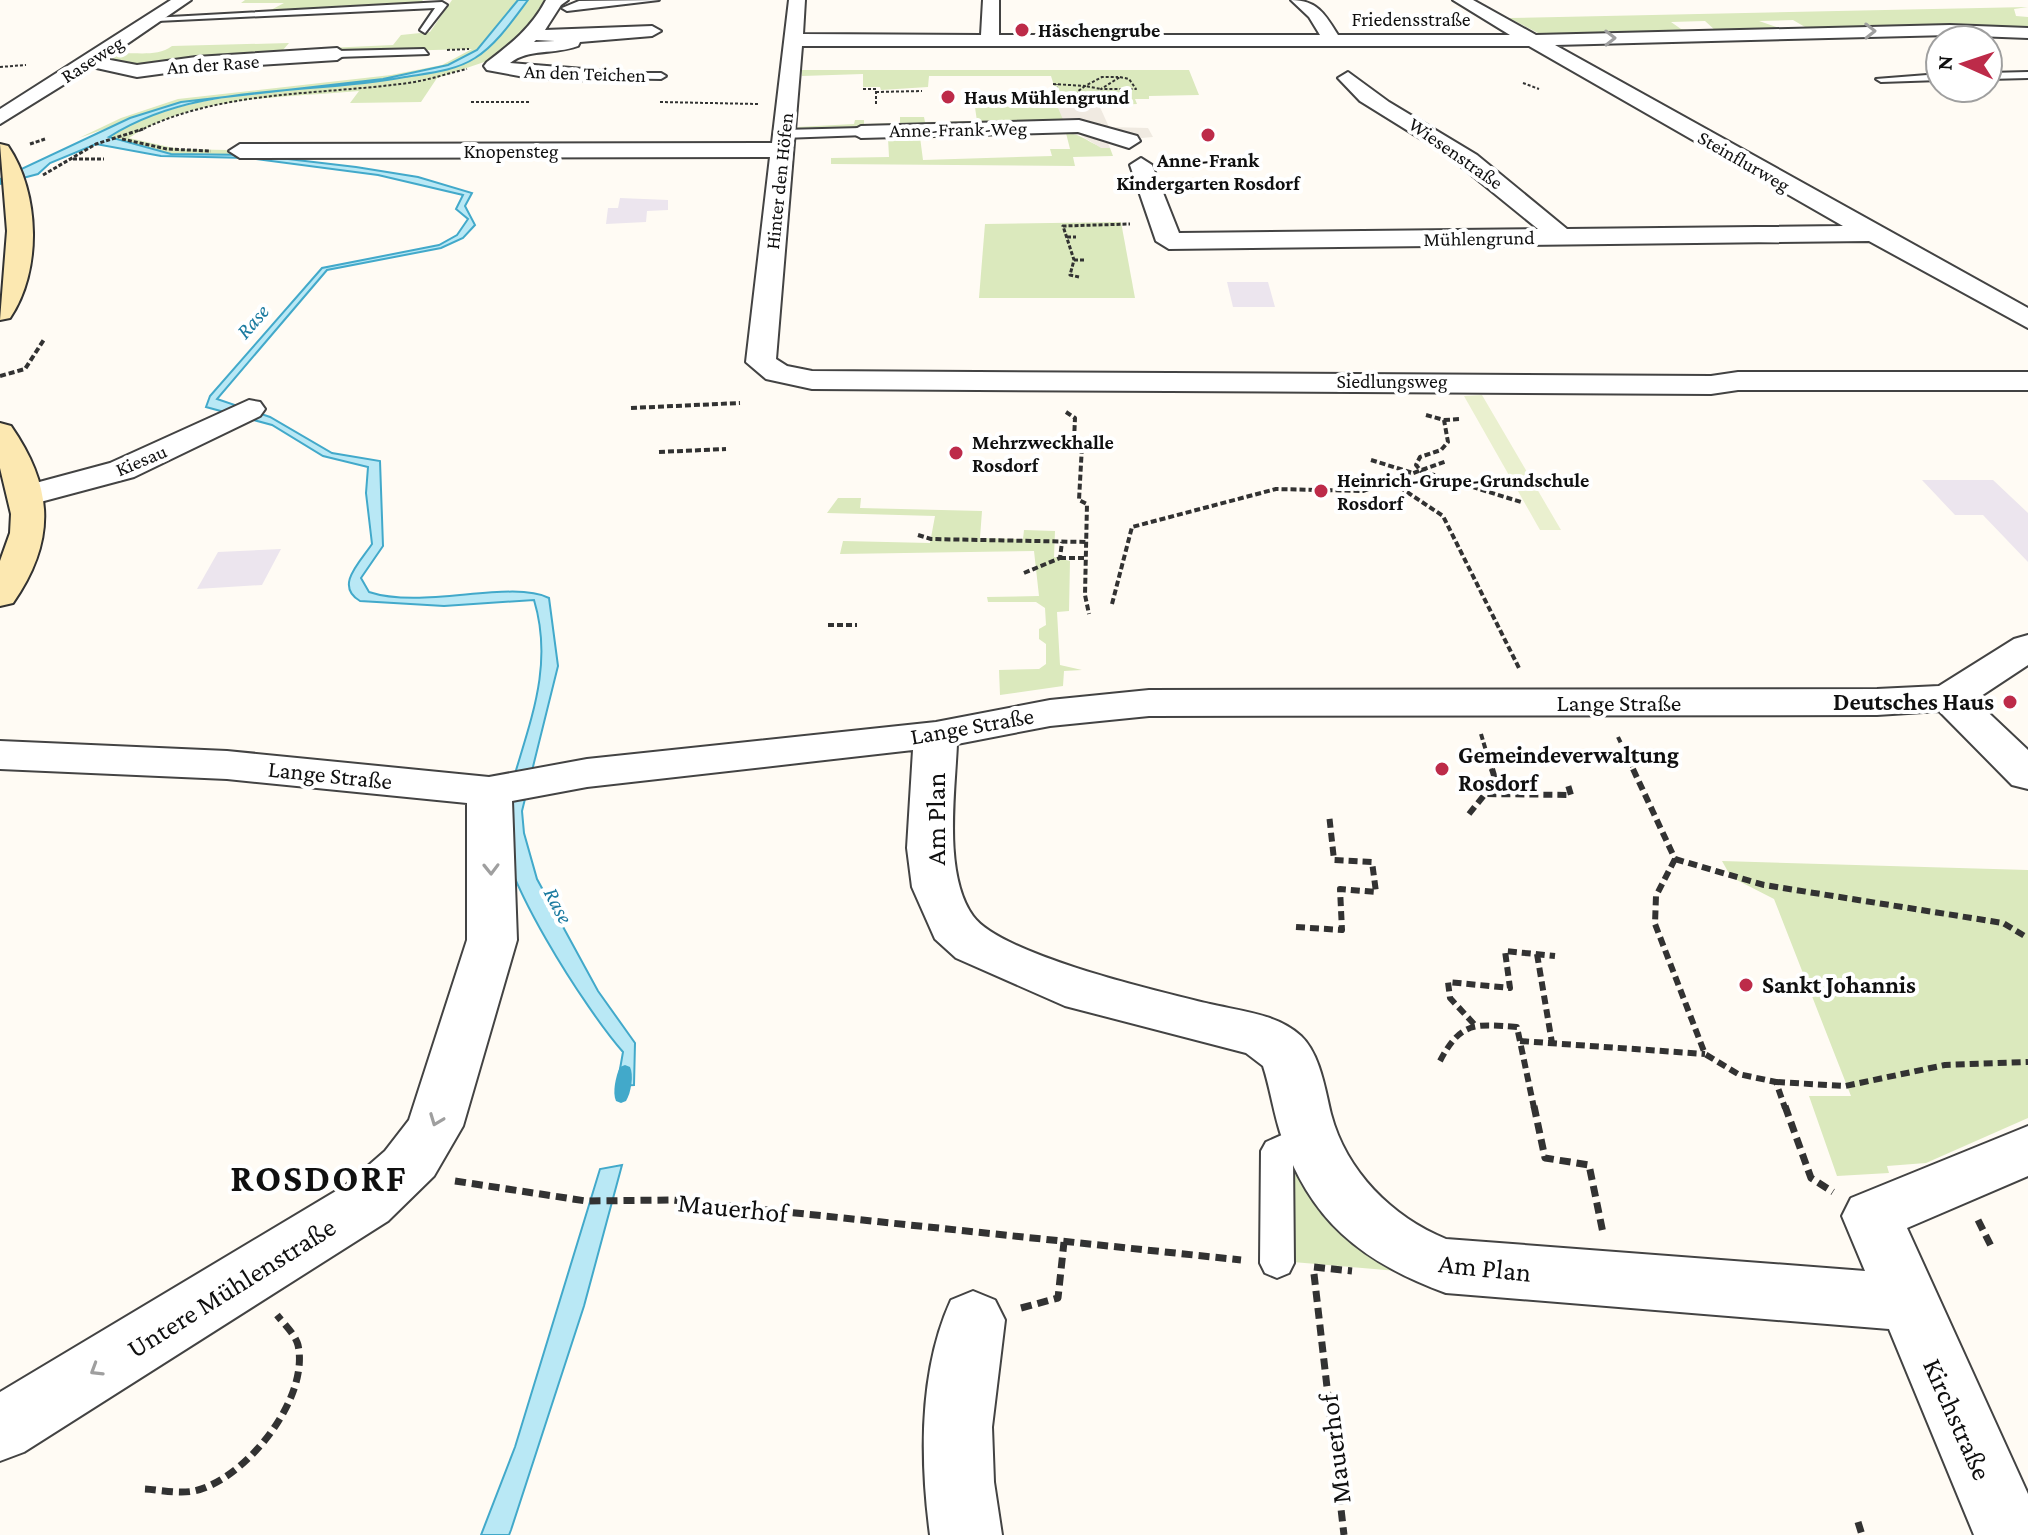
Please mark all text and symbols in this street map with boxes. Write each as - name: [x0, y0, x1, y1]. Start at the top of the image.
- street label: Friedensstraße: [1351, 8, 1471, 30]
- place label: Häschengrube: [1038, 19, 1160, 41]
- marker: Häschengrube: [1013, 21, 1031, 39]
- one-way arrow: [1864, 23, 1877, 40]
- north arrow: [1924, 24, 2004, 104]
- one-way arrow: [1604, 29, 1617, 46]
- street label: Raseweg: [57, 31, 128, 88]
- street label: An der Rase: [166, 50, 260, 78]
- text: N: [1932, 55, 1957, 71]
- street label: An den Teichen: [524, 60, 647, 86]
- place label: Haus Mühlengrund: [964, 86, 1130, 108]
- marker: Haus Mühlengrund: [939, 88, 957, 106]
- street label: Hinter den Höfen: [761, 111, 797, 250]
- street label: Wiesenstraße: [1405, 112, 1507, 194]
- street label: Anne-Frank-Weg: [889, 117, 1027, 142]
- marker: Anne-Frank Kindergarten Rosdorf: [1199, 126, 1217, 144]
- street label: Steinflurweg: [1694, 126, 1794, 197]
- street label: Knopensteg: [464, 140, 559, 163]
- place label: Anne-Frank Kindergarten Rosdorf: [1116, 149, 1301, 194]
- street label: Mühlengrund: [1423, 226, 1535, 251]
- water label: Rase: [231, 299, 275, 344]
- street label: Siedlungsweg: [1337, 370, 1448, 393]
- place label: Mehrzweckhalle Rosdorf: [972, 431, 1114, 476]
- street label: Kiesau: [112, 439, 170, 481]
- marker: Mehrzweckhalle Rosdorf: [947, 444, 965, 462]
- place label: Heinrich-Grupe-Grundschule Rosdorf: [1337, 469, 1589, 514]
- marker: Heinrich-Grupe-Grundschule Rosdorf: [1312, 482, 1330, 500]
- place label: Deutsches Haus: [1833, 688, 1994, 715]
- street label: Lange Straße: [1557, 689, 1681, 716]
- marker: Deutsches Haus: [2001, 693, 2019, 711]
- street label: Lange Straße: [908, 701, 1036, 750]
- place label: Gemeindeverwaltung Rosdorf: [1458, 741, 1679, 796]
- street label: Lange Straße: [267, 755, 394, 794]
- marker: Gemeindeverwaltung Rosdorf: [1433, 760, 1451, 778]
- street label: Am Plan: [920, 772, 951, 866]
- one-way arrow: [482, 863, 499, 876]
- water label: Rase: [539, 883, 579, 928]
- place label: Sankt Johannis: [1762, 971, 1916, 998]
- marker: Sankt Johannis: [1737, 976, 1755, 994]
- one-way arrow: [429, 1112, 445, 1126]
- district label: ROSDORF: [230, 1157, 408, 1199]
- street label: Mauerhof: [676, 1186, 791, 1229]
- street label: Untere Mühlenstraße: [121, 1211, 341, 1364]
- street label: Am Plan: [1437, 1247, 1533, 1288]
- street label: Kirchstraße: [1917, 1354, 1998, 1485]
- one-way arrow: [90, 1361, 105, 1376]
- street label: Mauerhof: [1312, 1391, 1357, 1506]

